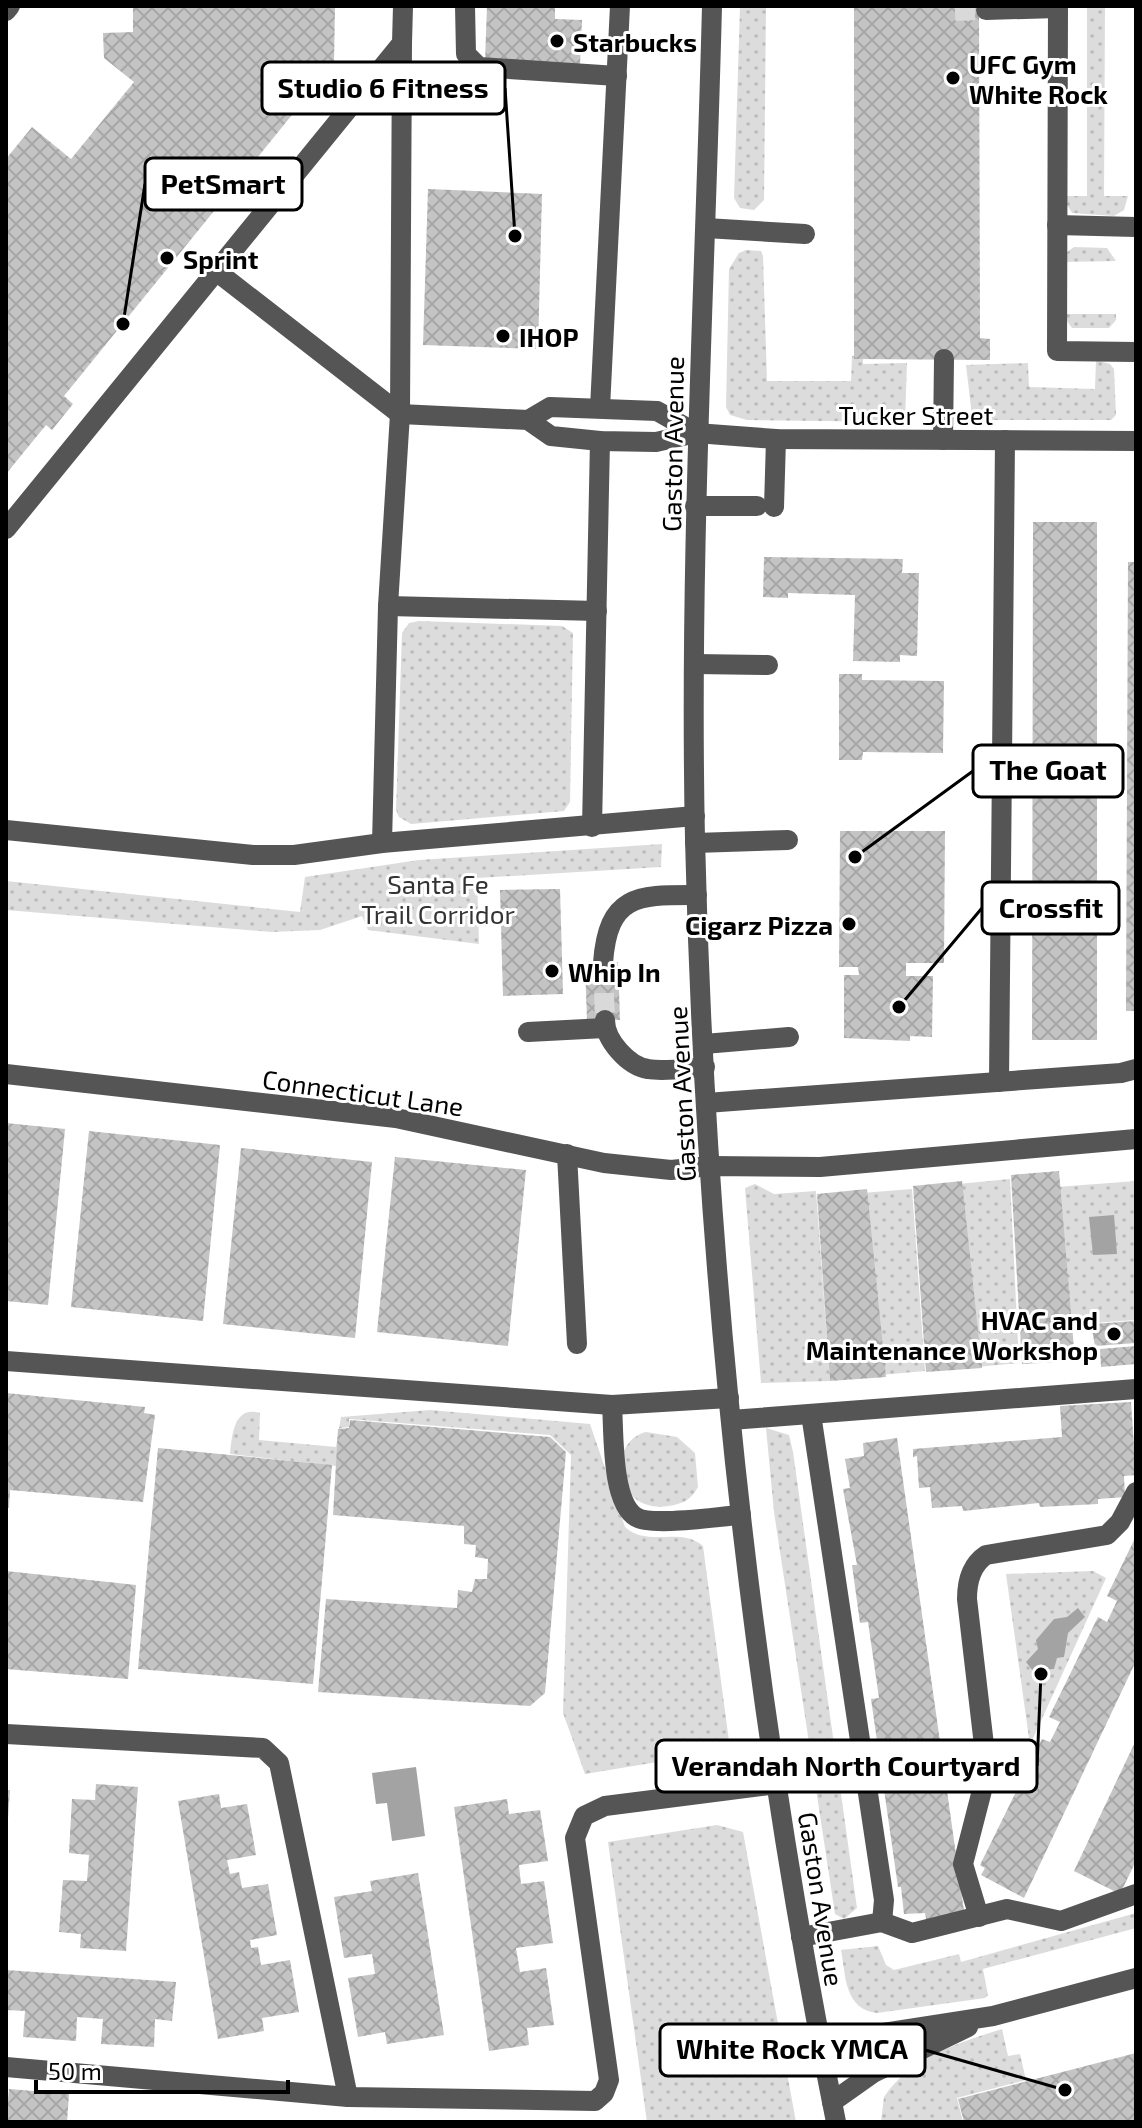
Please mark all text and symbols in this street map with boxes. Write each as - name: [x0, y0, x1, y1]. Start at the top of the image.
- place label: Starbucks: [573, 26, 697, 57]
- marker: Starbucks: [548, 32, 566, 50]
- place label: UFC Gym White Rock: [969, 48, 1108, 109]
- callout: Studio 6 Fitness: [262, 62, 505, 114]
- marker: UFC Gym White Rock: [944, 69, 962, 87]
- text: Studio 6 Fitness: [277, 70, 489, 104]
- callout: PetSmart: [145, 158, 302, 210]
- text: PetSmart: [161, 166, 285, 200]
- place label: Sprint: [183, 243, 259, 274]
- marker: Sprint: [158, 249, 176, 267]
- place label: IHOP: [519, 321, 579, 352]
- marker: IHOP: [494, 327, 512, 345]
- street label: Gaston Avenue: [655, 356, 689, 532]
- street label: Tucker Street: [838, 399, 994, 430]
- callout: The Goat: [973, 745, 1123, 797]
- text: The Goat: [989, 752, 1107, 786]
- park label: Santa Fe Trail Corridor: [361, 868, 515, 929]
- callout: Crossfit: [982, 882, 1119, 934]
- text: Crossfit: [999, 890, 1103, 924]
- place label: Cigarz Pizza: [685, 909, 833, 940]
- marker: Cigarz Pizza: [840, 915, 858, 933]
- place label: Whip In: [568, 956, 661, 987]
- marker: Whip In: [543, 962, 561, 980]
- street label: Gaston Avenue: [661, 1005, 701, 1183]
- street label: Connecticut Lane: [260, 1063, 466, 1121]
- place label: HVAC and Maintenance Workshop: [806, 1304, 1098, 1365]
- marker: HVAC and Maintenance Workshop: [1105, 1325, 1123, 1343]
- callout: Verandah North Courtyard: [656, 1740, 1037, 1792]
- text: Verandah North Courtyard: [671, 1748, 1021, 1782]
- street label: Gaston Avenue: [793, 1810, 851, 1988]
- callout: White Rock YMCA: [660, 2024, 925, 2076]
- text: White Rock YMCA: [676, 2031, 909, 2065]
- scale bar: [36, 2044, 288, 2094]
- text: 50 m: [48, 2056, 102, 2085]

